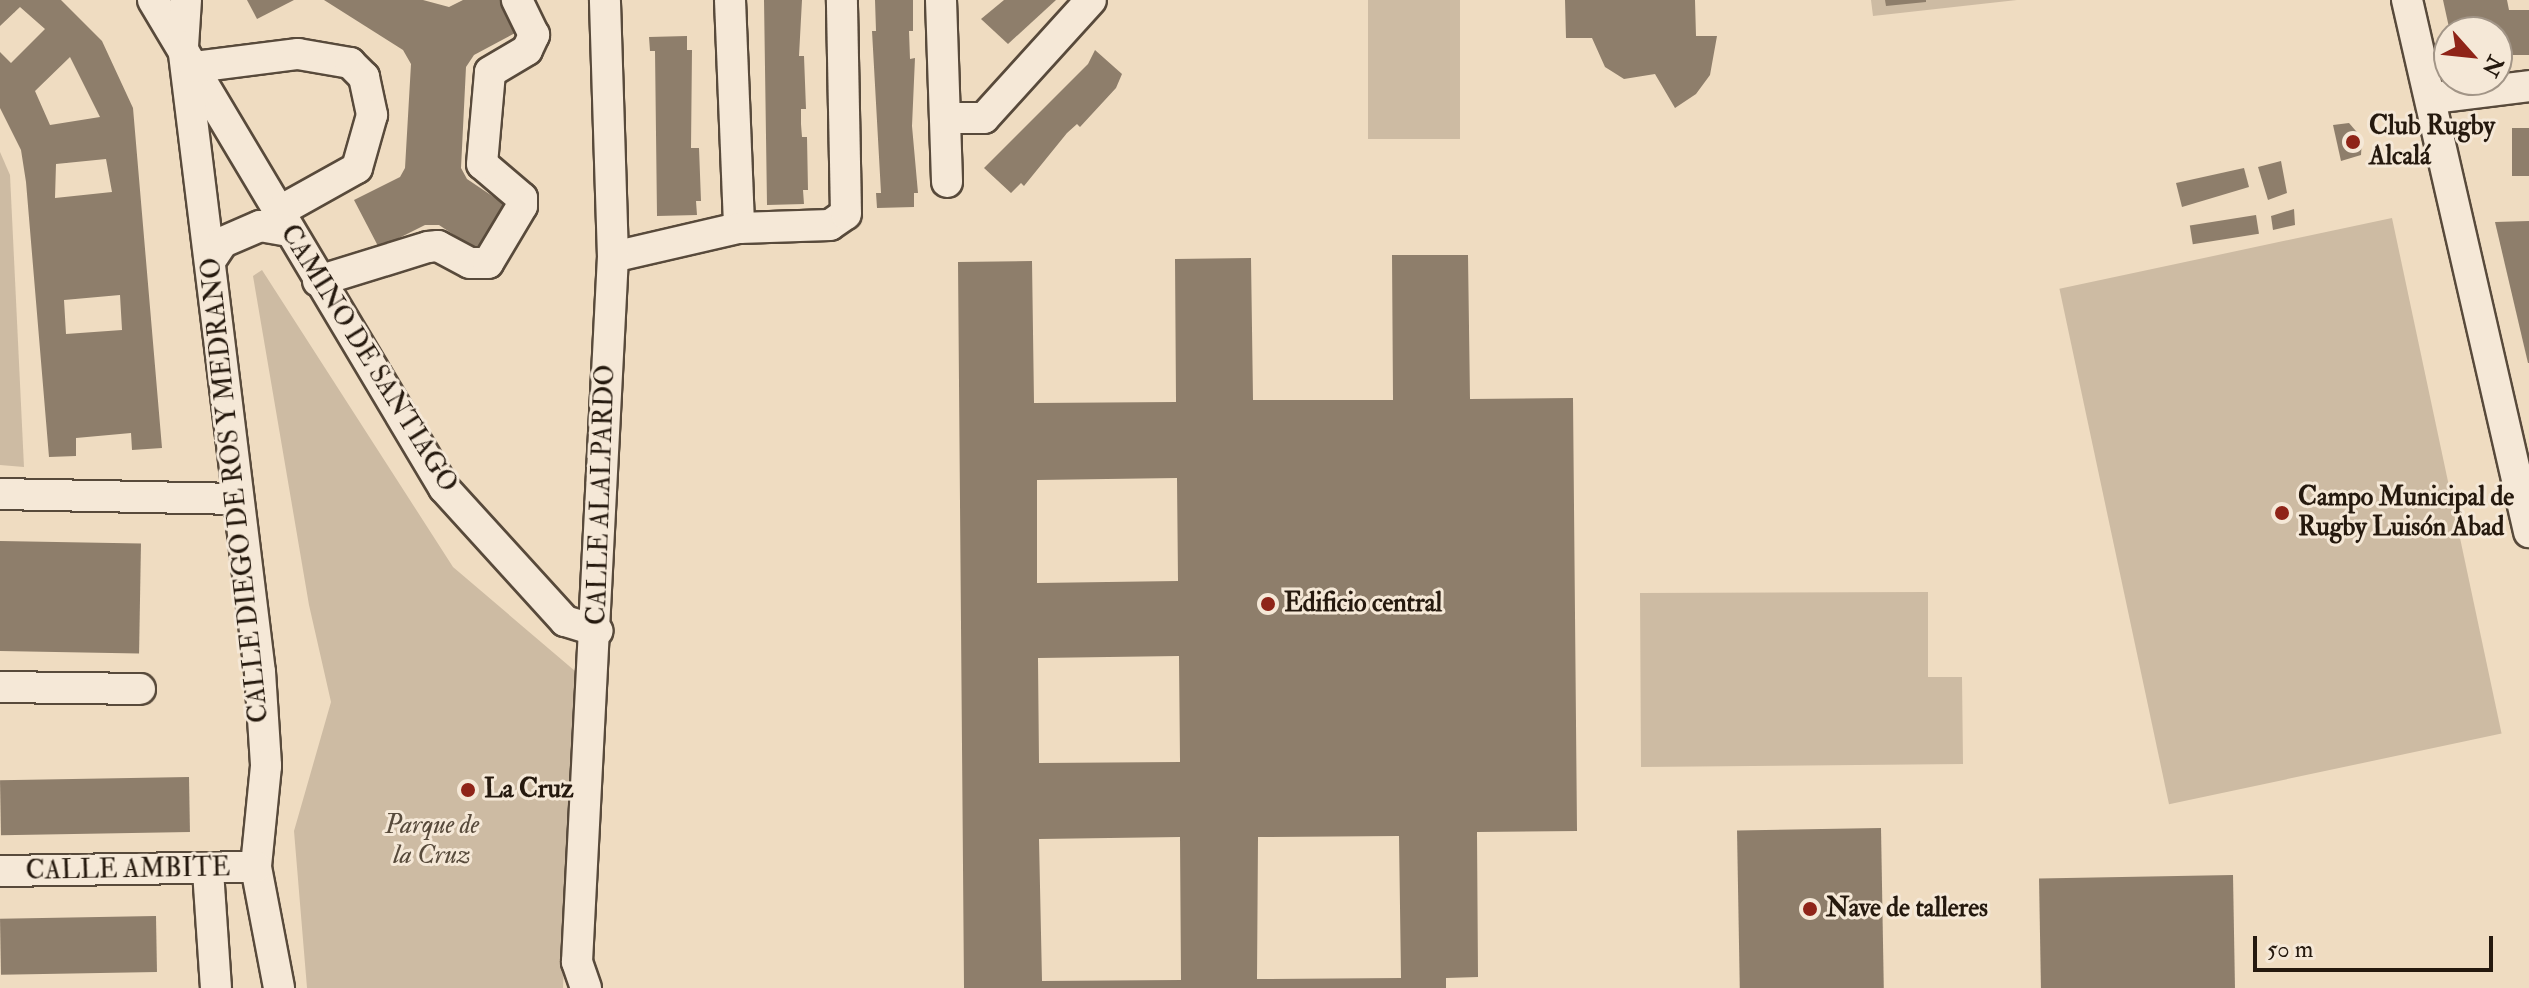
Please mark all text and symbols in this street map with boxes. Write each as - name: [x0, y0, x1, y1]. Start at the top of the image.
- north arrow: [2433, 16, 2513, 96]
- text: N: [2476, 51, 2510, 81]
- place label: Club Rugby Alcalá: [2369, 111, 2495, 172]
- marker: Club Rugby Alcalá: [2344, 133, 2362, 151]
- street label: CAMINO DE SANTIAGO: [273, 220, 463, 498]
- street label: CALLE DIEGO DE ROS Y MEDRANO: [196, 256, 276, 724]
- street label: CALLE ALALPARDO: [582, 364, 622, 626]
- place label: Campo Municipal de Rugby Luisón Abad: [2298, 482, 2514, 544]
- marker: Campo Municipal de Rugby Luisón Abad: [2273, 504, 2291, 522]
- place label: Edificio central: [1284, 588, 1442, 620]
- marker: Edificio central: [1259, 595, 1277, 613]
- place label: La Cruz: [484, 774, 574, 806]
- marker: La Cruz: [459, 781, 477, 799]
- park label: Parque de la Cruz: [385, 810, 479, 872]
- street label: CALLE AMBITE: [25, 853, 231, 887]
- place label: Nave de talleres: [1826, 893, 1988, 925]
- marker: Nave de talleres: [1801, 900, 1819, 918]
- scale bar: [2257, 920, 2497, 970]
- text: 50 m: [2267, 934, 2313, 965]

